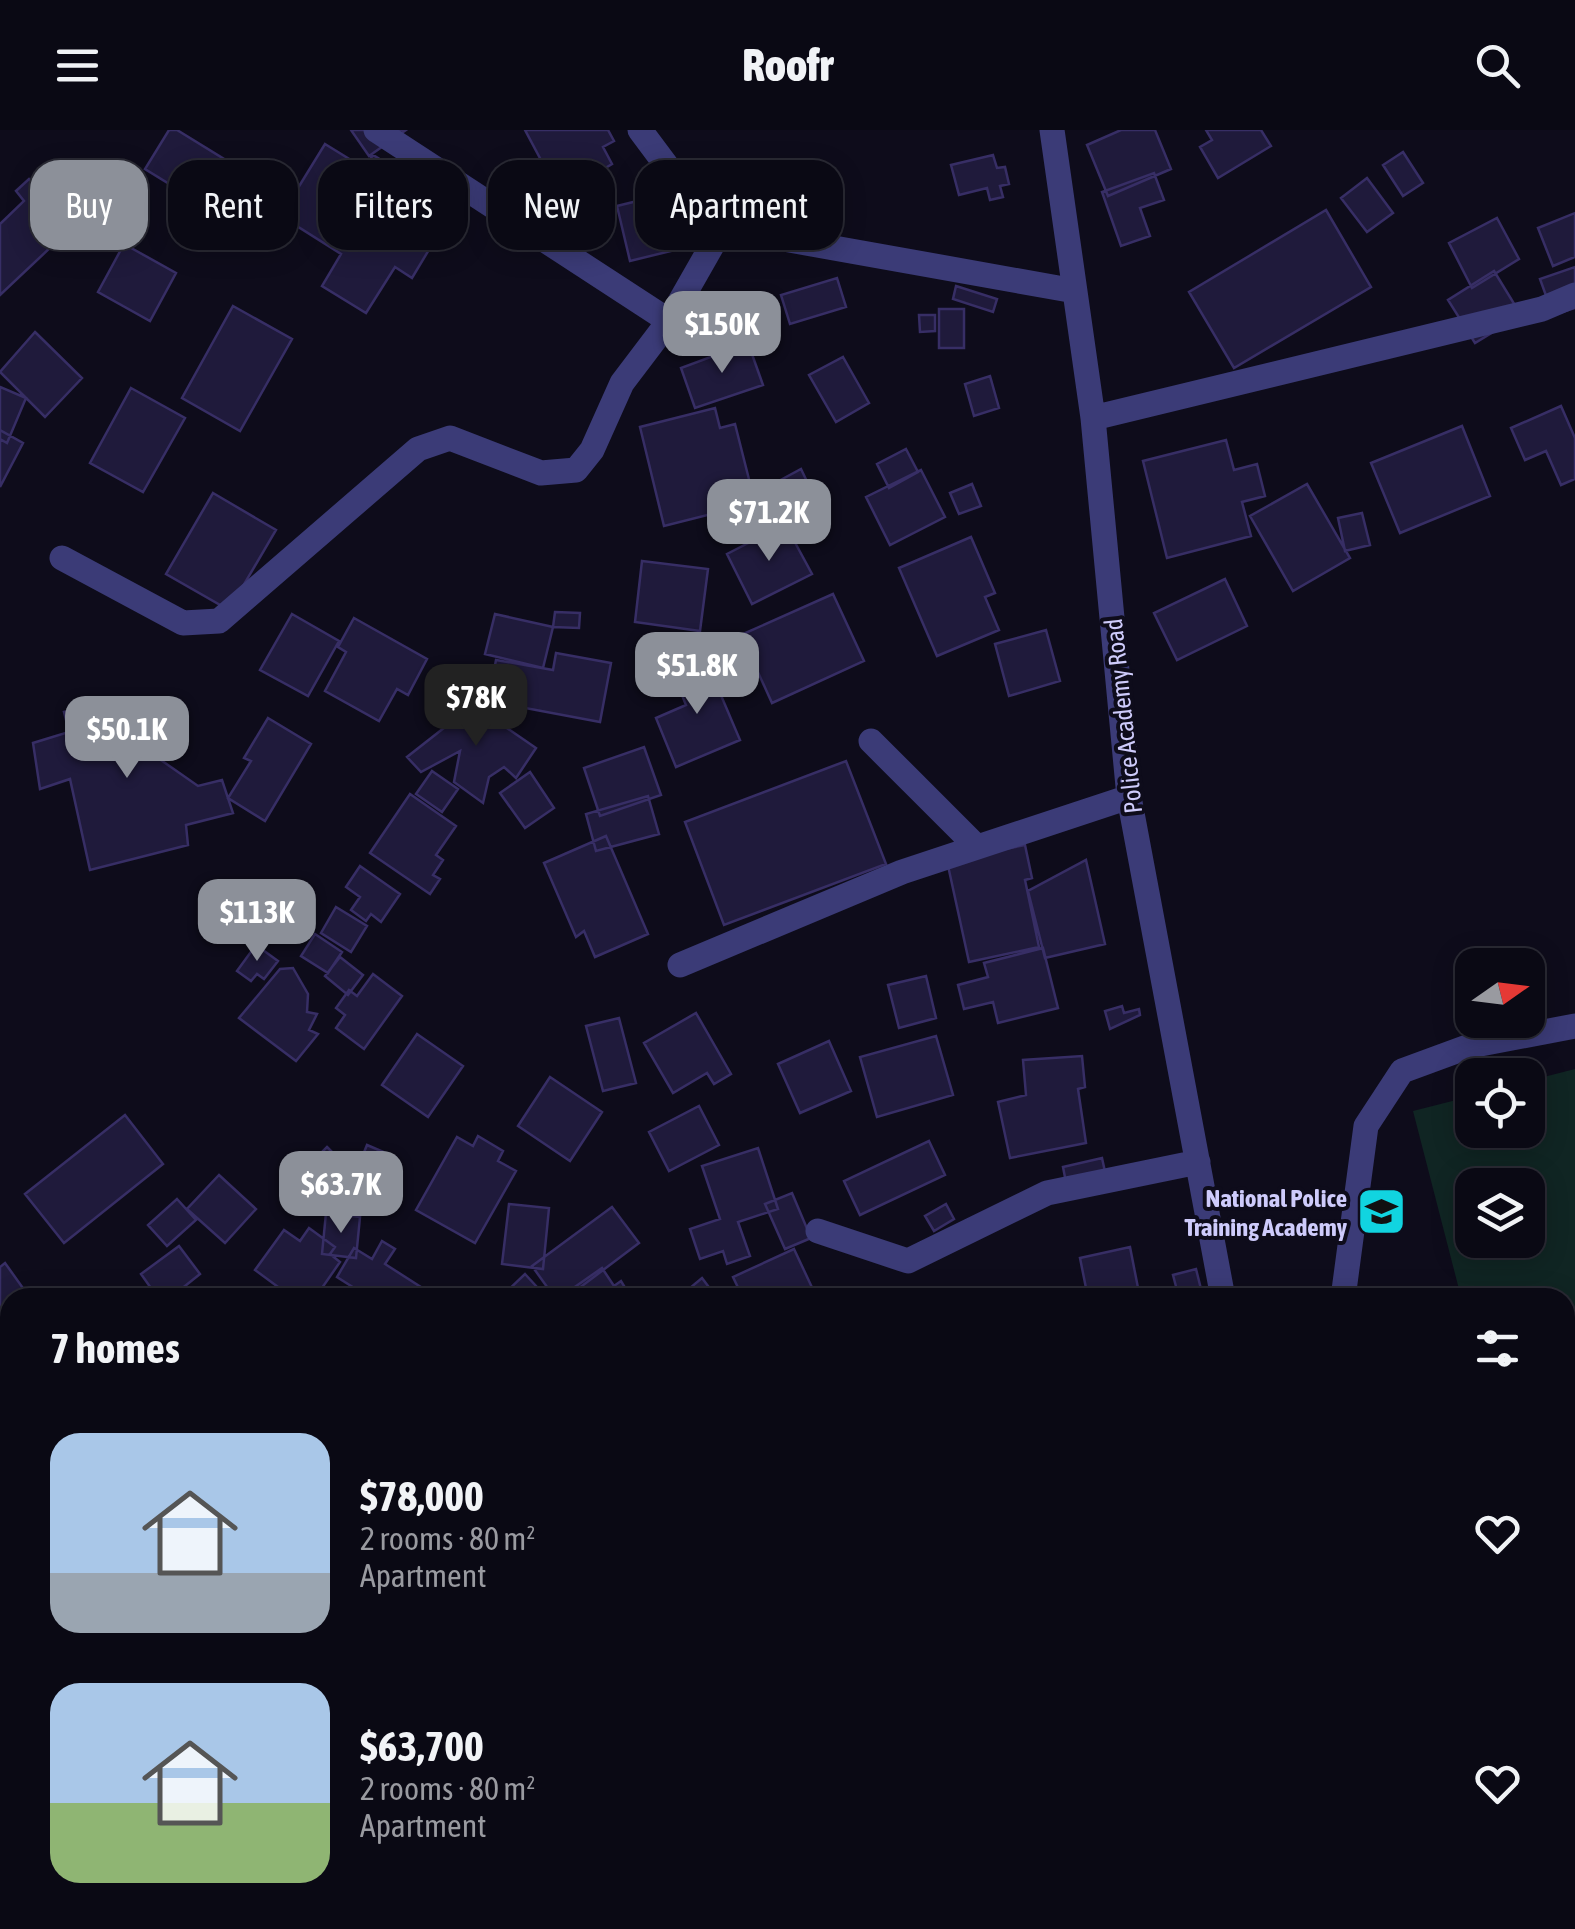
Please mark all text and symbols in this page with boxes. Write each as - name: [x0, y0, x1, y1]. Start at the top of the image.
- icon: menu: [50, 38, 105, 93]
- icon: search: [1470, 38, 1525, 93]
- text: Roofr: [742, 39, 833, 91]
- chip: Buy: [30, 160, 148, 250]
- chip: Rent: [168, 160, 298, 250]
- chip: Filters: [318, 160, 468, 250]
- chip: New: [488, 160, 615, 250]
- chip: Apartment: [635, 160, 843, 250]
- pin: $150K: [652, 291, 792, 376]
- text: $150K: [685, 305, 759, 342]
- pin: $71.2K: [688, 479, 850, 564]
- text: $71.2K: [729, 493, 809, 530]
- street label: Police Academy Road: [1099, 617, 1147, 815]
- pin: $51.8K: [616, 632, 778, 717]
- text: $51.8K: [657, 646, 737, 683]
- pin: $78K: [417, 664, 535, 749]
- text: $78K: [446, 678, 506, 715]
- pin: $50.1K: [46, 696, 208, 781]
- text: $50.1K: [87, 710, 167, 747]
- pin: $113K: [187, 879, 327, 964]
- text: $113K: [220, 893, 294, 930]
- north arrow: [1455, 948, 1545, 1038]
- map controls: [1455, 948, 1545, 1258]
- button: locate: [1455, 1058, 1545, 1148]
- pin: $63.7K: [260, 1151, 422, 1236]
- text: $63.7K: [301, 1165, 381, 1202]
- button: layers: [1455, 1168, 1545, 1258]
- place label: National Police Training Academy: [1184, 1184, 1348, 1241]
- school or university icon: National Police Training Academy: [1356, 1186, 1408, 1238]
- icon: filters: [1470, 1321, 1525, 1376]
- text: 7 homes: [50, 1324, 180, 1372]
- text: $78,000: [360, 1472, 484, 1520]
- icon: home: [130, 1473, 250, 1593]
- icon: heart: [1470, 1506, 1525, 1561]
- text: 2 rooms · 80 m²: [360, 1520, 535, 1557]
- text: Apartment: [360, 1557, 486, 1594]
- text: $63,700: [360, 1722, 484, 1770]
- icon: home: [130, 1723, 250, 1843]
- icon: heart: [1470, 1756, 1525, 1811]
- text: 2 rooms · 80 m²: [360, 1770, 535, 1807]
- text: Apartment: [360, 1807, 486, 1844]

